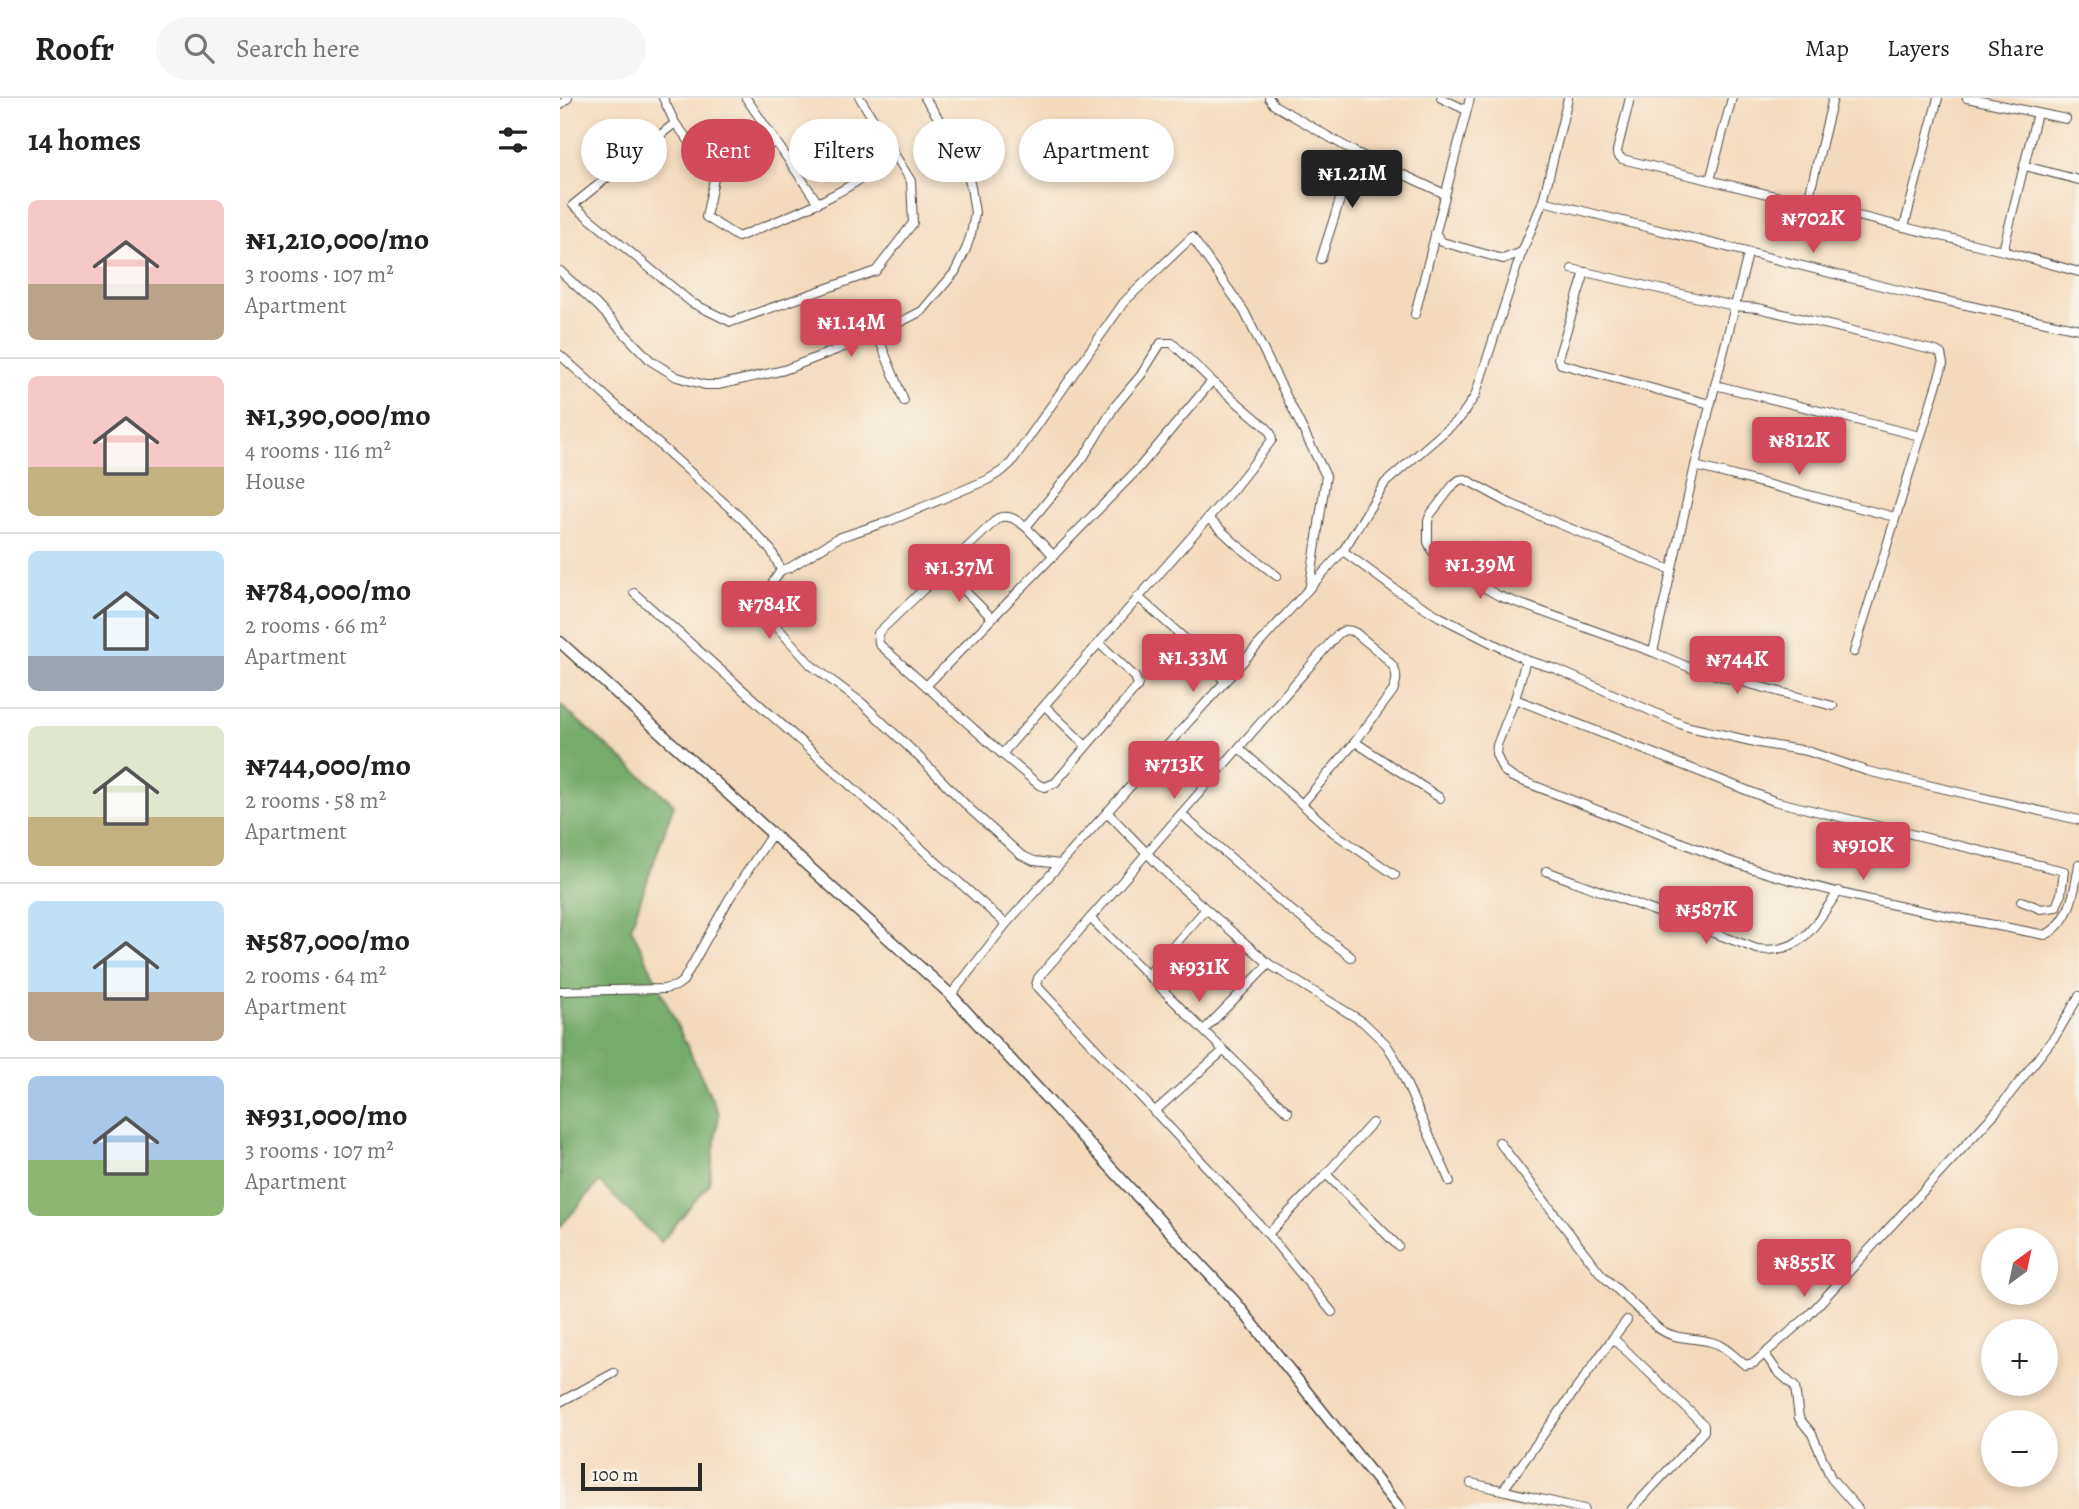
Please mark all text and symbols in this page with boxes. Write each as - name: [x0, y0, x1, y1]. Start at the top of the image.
- search box: [156, 17, 646, 80]
- text: Roofr: [35, 26, 114, 71]
- icon: search: [180, 29, 218, 67]
- text: Search here: [236, 31, 360, 66]
- text: Map: [1805, 32, 1849, 64]
- text: Layers: [1887, 32, 1950, 64]
- text: Share: [1988, 32, 2044, 64]
- chip: Buy: [581, 119, 667, 182]
- chip: Rent: [681, 119, 775, 182]
- chip: Filters: [789, 119, 899, 182]
- chip: New: [913, 119, 1005, 182]
- chip: Apartment: [1019, 119, 1174, 182]
- text: 14 homes: [28, 120, 141, 160]
- icon: filters: [494, 121, 532, 159]
- pin: ₦1.21M: [1295, 150, 1409, 210]
- text: ₦1.21M: [1317, 157, 1387, 188]
- pin: ₦702K: [1764, 195, 1862, 255]
- text: ₦702K: [1781, 202, 1845, 233]
- text: ₦1,210,000/mo: [245, 219, 429, 259]
- icon: home: [84, 228, 168, 312]
- text: 3 rooms · 107 m²: [245, 259, 394, 290]
- text: Apartment: [245, 290, 347, 321]
- pin: ₦1.14M: [794, 300, 908, 359]
- text: ₦1.14M: [816, 306, 886, 337]
- text: ₦1,390,000/mo: [245, 395, 431, 435]
- icon: home: [84, 404, 168, 488]
- pin: ₦812K: [1750, 418, 1848, 477]
- text: ₦812K: [1768, 424, 1830, 455]
- text: 4 rooms · 116 m²: [245, 435, 391, 466]
- text: House: [245, 466, 305, 497]
- pin: ₦1.39M: [1423, 542, 1537, 601]
- pin: ₦1.37M: [902, 545, 1016, 604]
- text: ₦1.39M: [1445, 548, 1515, 579]
- text: ₦1.37M: [924, 551, 994, 582]
- text: ₦784,000/mo: [245, 570, 411, 610]
- icon: home: [84, 579, 168, 663]
- pin: ₦784K: [720, 582, 818, 641]
- text: ₦784K: [737, 588, 801, 619]
- text: 2 rooms · 66 m²: [245, 610, 387, 641]
- pin: ₦1.33M: [1136, 634, 1250, 694]
- pin: ₦744K: [1688, 636, 1786, 696]
- text: Apartment: [245, 641, 347, 672]
- text: ₦1.33M: [1158, 641, 1228, 672]
- text: ₦744K: [1706, 643, 1768, 674]
- pin: ₦713K: [1125, 742, 1223, 801]
- text: ₦744,000/mo: [245, 745, 411, 785]
- text: ₦713K: [1144, 748, 1204, 779]
- icon: home: [84, 754, 168, 838]
- text: 2 rooms · 58 m²: [245, 785, 386, 816]
- text: Apartment: [245, 816, 347, 847]
- pin: ₦910K: [1814, 822, 1912, 882]
- text: ₦910K: [1832, 829, 1894, 860]
- pin: ₦587K: [1657, 886, 1755, 946]
- text: ₦587K: [1675, 893, 1737, 924]
- text: ₦587,000/mo: [245, 920, 410, 960]
- icon: home: [84, 929, 168, 1013]
- pin: ₦931K: [1150, 944, 1248, 1004]
- text: ₦931K: [1169, 951, 1229, 982]
- text: 2 rooms · 64 m²: [245, 960, 386, 991]
- text: Apartment: [245, 991, 347, 1022]
- text: ₦931,000/mo: [245, 1095, 408, 1135]
- icon: home: [84, 1104, 168, 1188]
- text: 3 rooms · 107 m²: [245, 1135, 394, 1166]
- text: Apartment: [245, 1166, 347, 1197]
- north arrow: [1981, 1228, 2058, 1306]
- map controls: [1981, 1228, 2058, 1487]
- pin: ₦855K: [1755, 1240, 1853, 1299]
- text: ₦855K: [1773, 1246, 1835, 1277]
- button: +: [1981, 1319, 2058, 1396]
- button: −: [1981, 1410, 2058, 1487]
- scale bar: [581, 1460, 702, 1492]
- text: 100 m: [592, 1462, 638, 1488]

